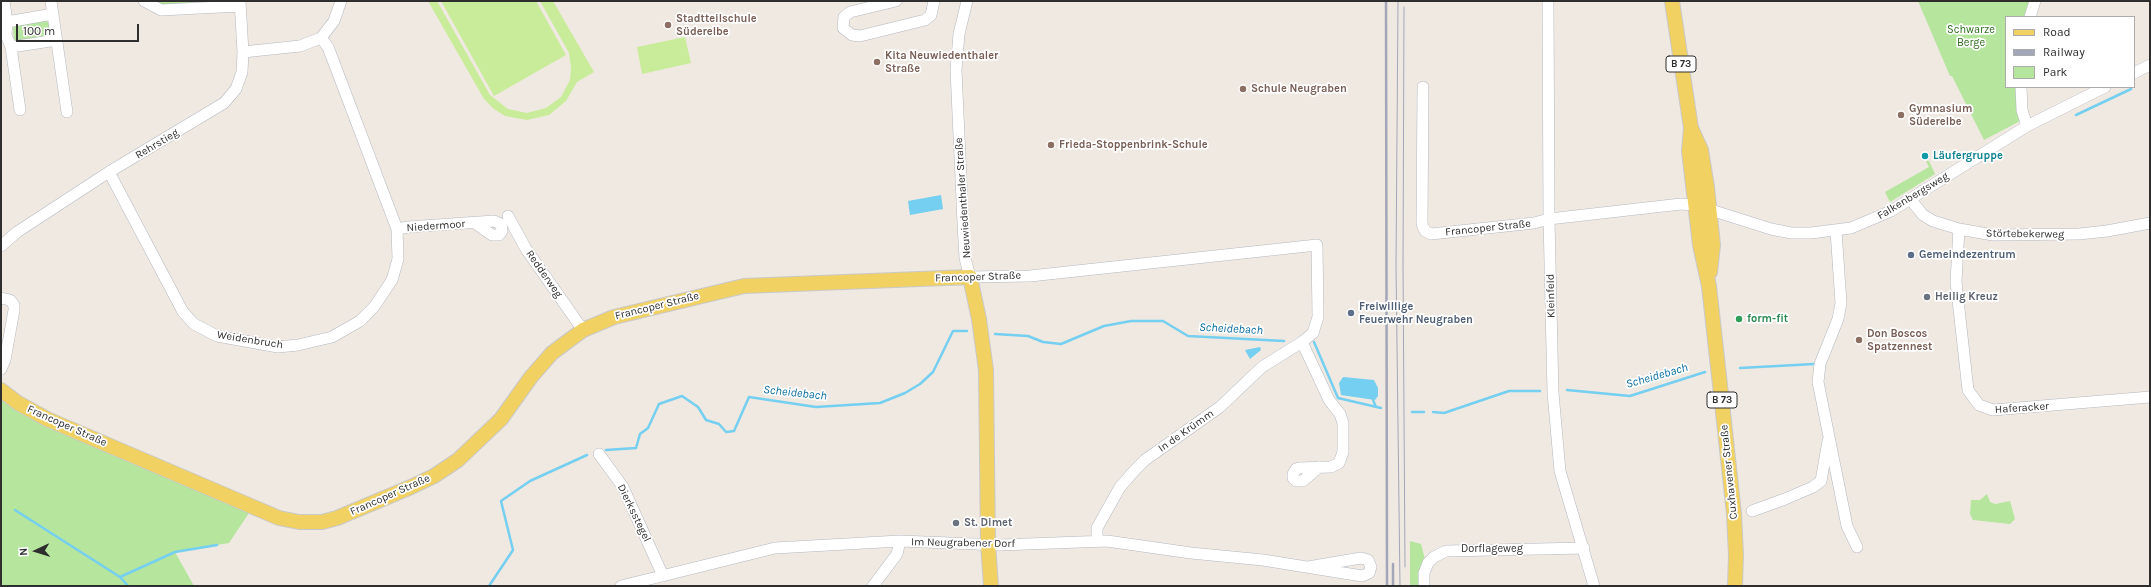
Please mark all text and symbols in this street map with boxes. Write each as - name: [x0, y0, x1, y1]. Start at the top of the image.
- place label: Stadtteilschule Süderelbe: [676, 12, 757, 38]
- scale bar: [18, 16, 141, 42]
- legend: [2005, 16, 2135, 88]
- marker: Stadtteilschule Süderelbe: [663, 20, 673, 30]
- park label: Schwarze Berge: [1947, 23, 1995, 49]
- text: 100 m: [23, 24, 55, 38]
- text: Road: [2043, 25, 2071, 39]
- text: Railway: [2043, 45, 2085, 59]
- place label: Kita Neuwiedenthaler Straße: [885, 49, 998, 75]
- road number: B 73: [1666, 56, 1696, 72]
- marker: Kita Neuwiedenthaler Straße: [872, 57, 882, 67]
- text: Park: [2043, 65, 2067, 79]
- place label: Schule Neugraben: [1251, 82, 1347, 96]
- marker: Schule Neugraben: [1238, 84, 1248, 94]
- place label: Gymnasium Süderelbe: [1909, 102, 1972, 128]
- marker: Gymnasium Süderelbe: [1896, 110, 1906, 120]
- street label: Rehrstieg: [133, 126, 181, 162]
- street label: Neuwiedenthaler Straße: [952, 137, 974, 259]
- place label: Frieda-Stoppenbrink-Schule: [1059, 138, 1208, 152]
- marker: Frieda-Stoppenbrink-Schule: [1046, 140, 1056, 150]
- place label: Läufergruppe: [1933, 149, 2003, 163]
- marker: Läufergruppe: [1920, 151, 1930, 161]
- street label: Falkenbergsweg: [1875, 170, 1951, 222]
- street label: Niedermoor: [406, 217, 466, 235]
- street label: Francoper Straße: [1445, 217, 1531, 239]
- street label: Störtebekerweg: [1986, 227, 2064, 241]
- street label: Redderweg: [523, 248, 565, 300]
- place label: Gemeindezentrum: [1919, 248, 2016, 262]
- marker: Gemeindezentrum: [1906, 250, 1916, 260]
- street label: Francoper Straße: [935, 269, 1021, 285]
- street label: Kleinfeld: [1544, 274, 1558, 318]
- street label: Francoper Straße: [614, 289, 700, 323]
- place label: Heilig Kreuz: [1935, 290, 1998, 304]
- marker: Heilig Kreuz: [1922, 292, 1932, 302]
- place label: Freiwillige Feuerwehr Neugraben: [1359, 300, 1473, 326]
- marker: Freiwillige Feuerwehr Neugraben: [1346, 308, 1356, 318]
- place label: form-fit: [1747, 312, 1788, 326]
- marker: form-fit: [1734, 314, 1744, 324]
- water label: Scheidebach: [1199, 320, 1263, 338]
- place label: Don Boscos Spatzennest: [1867, 327, 1932, 353]
- street label: Weidenbruch: [216, 328, 284, 352]
- marker: Don Boscos Spatzennest: [1854, 335, 1864, 345]
- water label: Scheidebach: [1624, 360, 1690, 392]
- water label: Scheidebach: [763, 383, 827, 403]
- road number: B 73: [1707, 392, 1737, 408]
- street label: Haferacker: [1994, 400, 2050, 416]
- street label: Francoper Straße: [25, 402, 109, 450]
- street label: In de Krümm: [1156, 407, 1216, 455]
- street label: Cuxhavener Straße: [1717, 424, 1741, 520]
- street label: Francoper Straße: [348, 471, 432, 519]
- street label: Dierksstegel: [614, 482, 654, 544]
- place label: St. Dimet: [964, 516, 1012, 530]
- marker: St. Dimet: [951, 518, 961, 528]
- north arrow: [16, 531, 56, 571]
- street label: Im Neugrabener Dorf: [911, 535, 1015, 551]
- street label: Dorflageweg: [1461, 542, 1523, 556]
- text: N: [17, 547, 30, 556]

